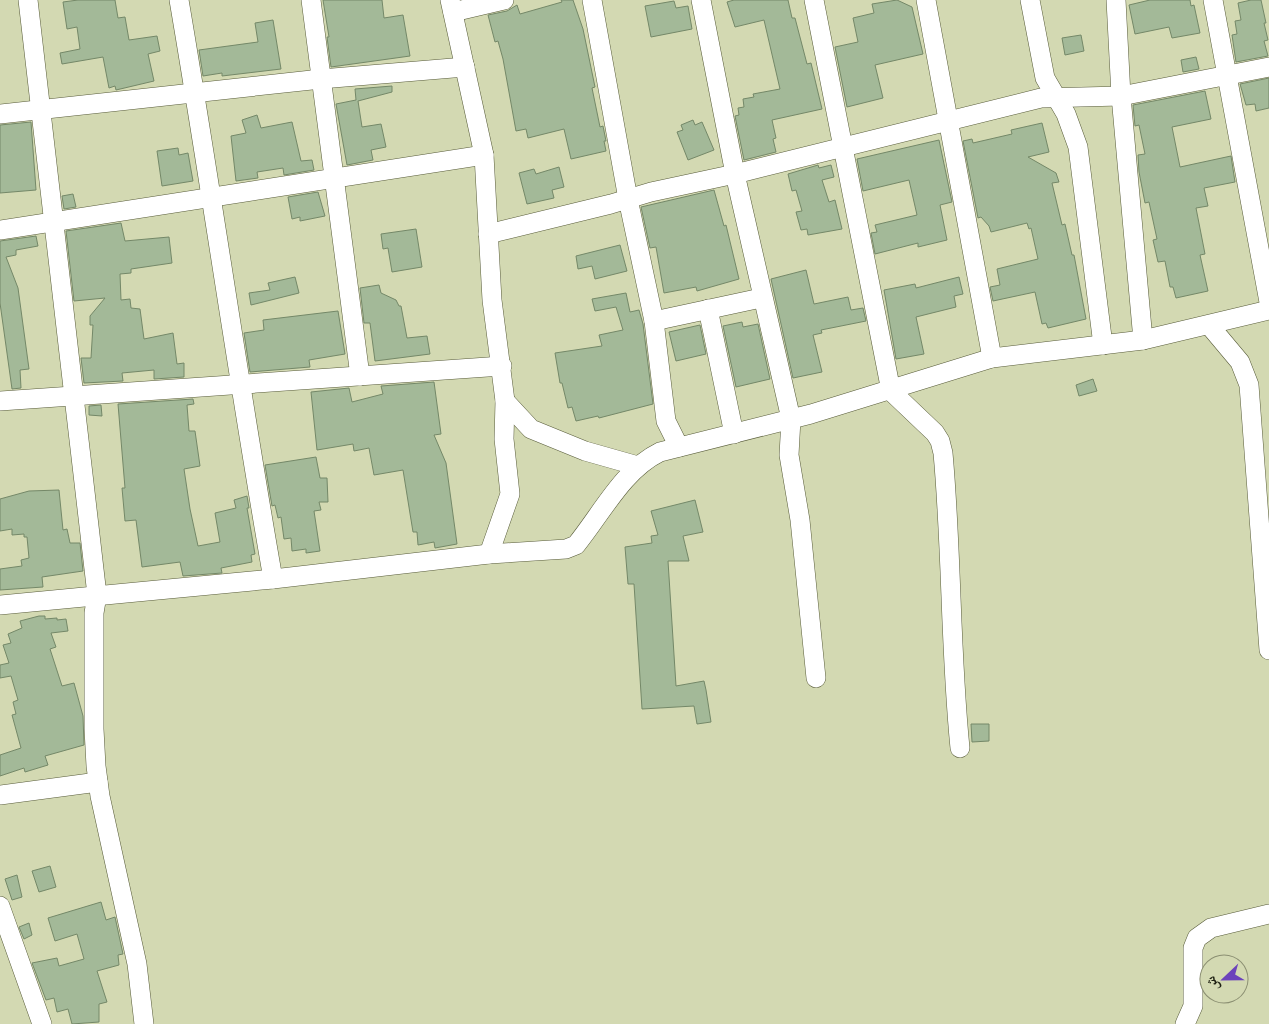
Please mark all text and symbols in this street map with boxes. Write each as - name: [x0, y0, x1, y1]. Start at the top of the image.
- north arrow: [1199, 954, 1249, 1004]
- text: ش: [1203, 973, 1224, 993]

